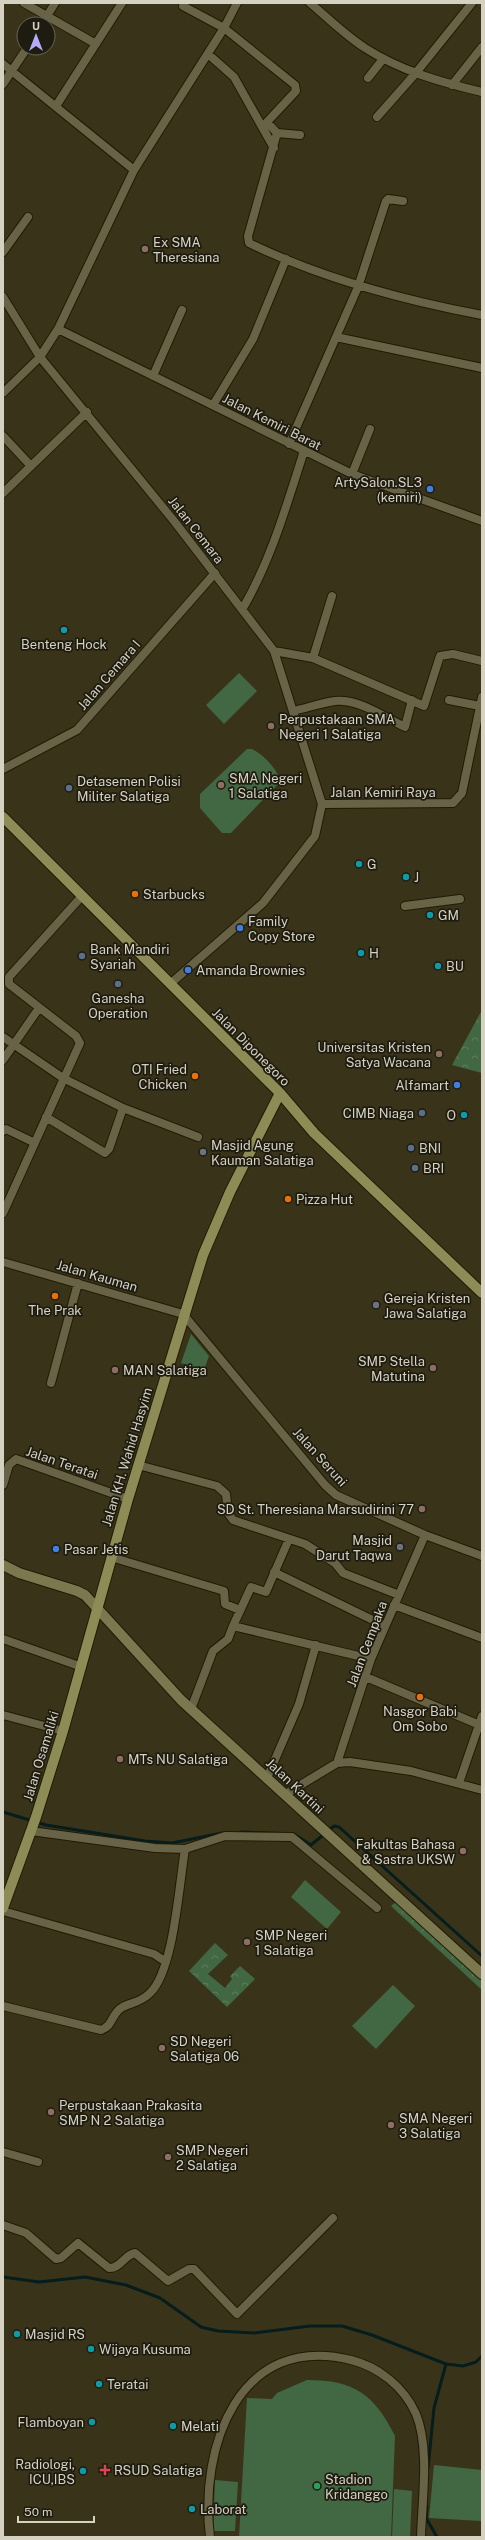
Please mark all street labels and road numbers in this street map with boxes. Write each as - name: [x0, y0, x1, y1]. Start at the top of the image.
- street label: Jalan Kemiri Barat: [220, 391, 324, 453]
- street label: Jalan Cemara: [165, 494, 227, 566]
- street label: Jalan Cemara I: [75, 637, 143, 713]
- street label: Jalan Kemiri Raya: [330, 785, 436, 800]
- street label: Jalan Diponegoro: [209, 1005, 293, 1089]
- street label: Jalan Kauman: [55, 1257, 139, 1295]
- street label: Jalan KH. Wahid Hasyim: [99, 1386, 155, 1528]
- street label: Jalan Seruni: [290, 1425, 350, 1489]
- street label: Jalan Teratai: [24, 1444, 100, 1482]
- street label: Jalan Cempaka: [344, 1599, 390, 1689]
- street label: Jalan Osamaliki: [20, 1709, 62, 1803]
- street label: Jalan Kartini: [263, 1755, 327, 1817]

